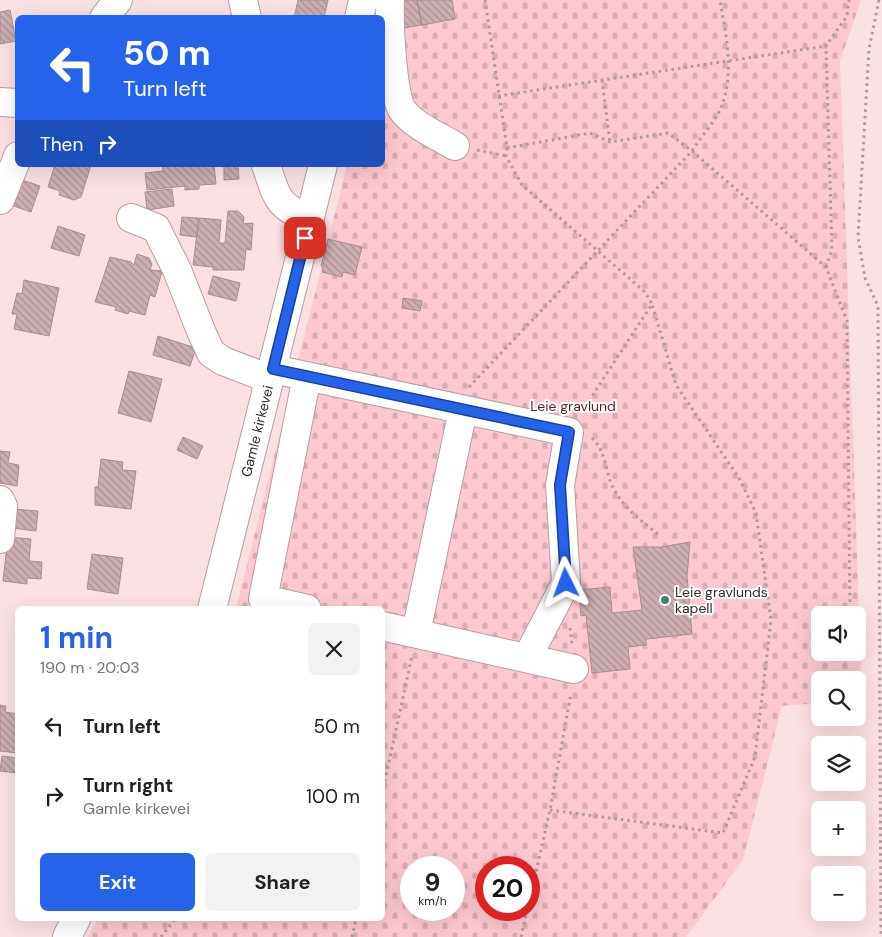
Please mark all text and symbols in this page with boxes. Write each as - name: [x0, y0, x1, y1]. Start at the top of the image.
- text: 50 m: [123, 30, 211, 76]
- icon: left: [40, 35, 105, 100]
- text: Turn left: [123, 74, 207, 103]
- icon: right: [93, 130, 121, 158]
- text: Then: [40, 132, 83, 157]
- pin: [284, 217, 326, 259]
- icon: arrive: [291, 224, 319, 252]
- street label: Gamle kirkevei: [237, 383, 277, 479]
- park label: Leie gravlund: [530, 397, 616, 415]
- position arrow: [539, 556, 591, 608]
- place label: Leie gravlunds kapell: [675, 583, 768, 617]
- marker: Leie gravlunds kapell: [659, 594, 671, 606]
- map controls: [811, 606, 866, 921]
- button: sound: [811, 606, 866, 661]
- text: 1 min: [40, 618, 113, 657]
- button: close: [308, 623, 360, 675]
- text: 190 m · 20:03: [40, 657, 140, 678]
- button: search: [811, 671, 866, 726]
- icon: left: [40, 712, 68, 740]
- text: Turn left: [83, 714, 161, 739]
- text: 50 m: [313, 714, 360, 739]
- button: layers: [811, 736, 866, 791]
- text: Turn right: [83, 773, 173, 798]
- icon: right: [40, 782, 68, 810]
- text: 100 m: [306, 784, 360, 809]
- text: Gamle kirkevei: [83, 798, 190, 819]
- button: +: [811, 801, 866, 856]
- button: Exit: [40, 853, 195, 911]
- button: Share: [205, 853, 360, 911]
- speed limit sign: 20: [475, 856, 540, 921]
- text: 9: [425, 866, 440, 899]
- button: −: [811, 866, 866, 921]
- text: km/h: [418, 893, 447, 909]

